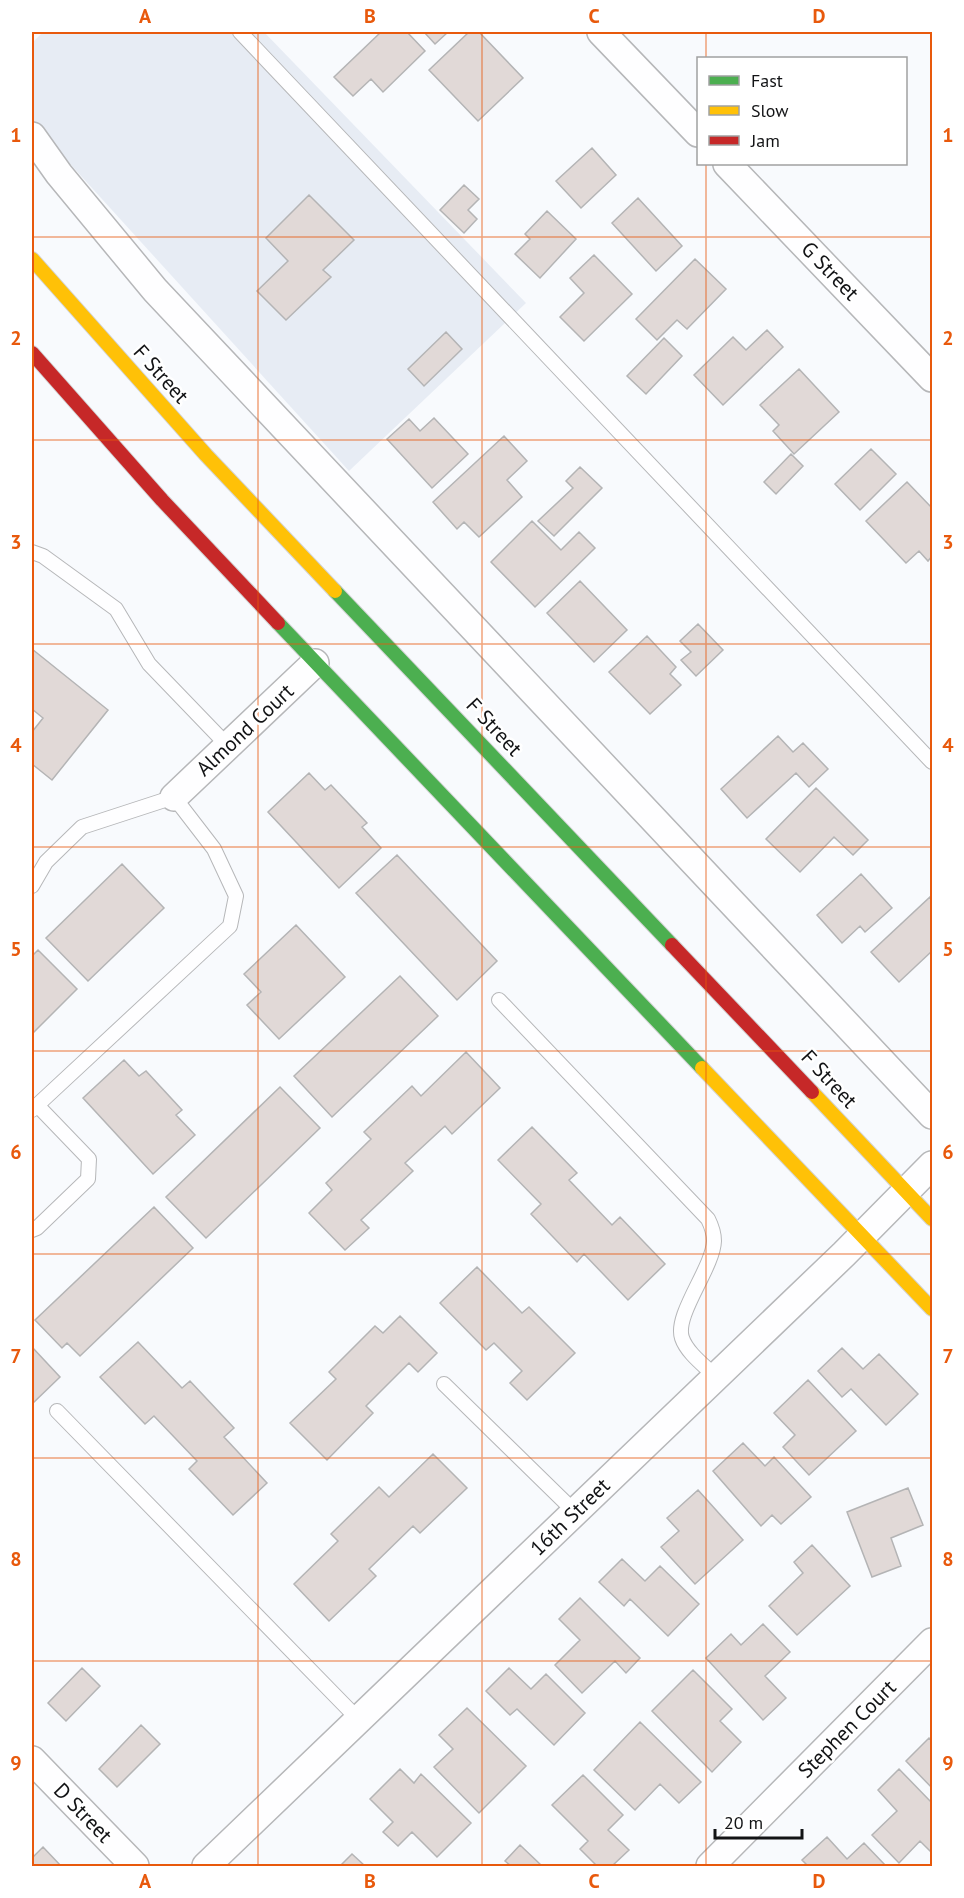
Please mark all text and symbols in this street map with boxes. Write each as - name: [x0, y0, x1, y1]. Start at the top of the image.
- text: A: [139, 3, 152, 29]
- text: B: [364, 3, 376, 29]
- text: C: [588, 3, 600, 29]
- text: D: [813, 3, 826, 29]
- legend: [697, 57, 907, 165]
- text: Fast: [751, 69, 783, 92]
- text: Slow: [751, 99, 789, 122]
- text: 1: [10, 122, 22, 148]
- text: 1: [942, 122, 954, 148]
- text: Jam: [750, 129, 780, 152]
- street label: G Street: [796, 235, 865, 306]
- text: 2: [10, 325, 22, 351]
- text: 2: [942, 325, 954, 351]
- street label: F Street: [128, 339, 195, 409]
- text: 3: [10, 529, 22, 555]
- text: 3: [942, 529, 954, 555]
- street label: Almond Court: [190, 678, 299, 782]
- street label: F Street: [461, 692, 528, 762]
- text: 4: [10, 732, 22, 758]
- text: 4: [942, 732, 954, 758]
- text: 5: [10, 936, 22, 962]
- text: 5: [942, 936, 954, 962]
- street label: F Street: [796, 1044, 863, 1114]
- text: 6: [10, 1139, 22, 1165]
- text: 6: [942, 1139, 954, 1165]
- text: 7: [10, 1343, 22, 1369]
- text: 7: [942, 1343, 954, 1369]
- street label: 16th Street: [524, 1472, 615, 1561]
- text: 8: [10, 1546, 22, 1572]
- text: 8: [942, 1546, 954, 1572]
- street label: Stephen Court: [792, 1674, 901, 1783]
- text: 9: [10, 1750, 22, 1776]
- text: 9: [942, 1750, 954, 1776]
- street label: D Street: [48, 1777, 118, 1848]
- scale bar: [715, 1802, 802, 1840]
- text: 20 m: [724, 1811, 763, 1834]
- text: A: [139, 1868, 152, 1894]
- text: B: [364, 1868, 376, 1894]
- text: C: [588, 1868, 600, 1894]
- text: D: [813, 1868, 826, 1894]

